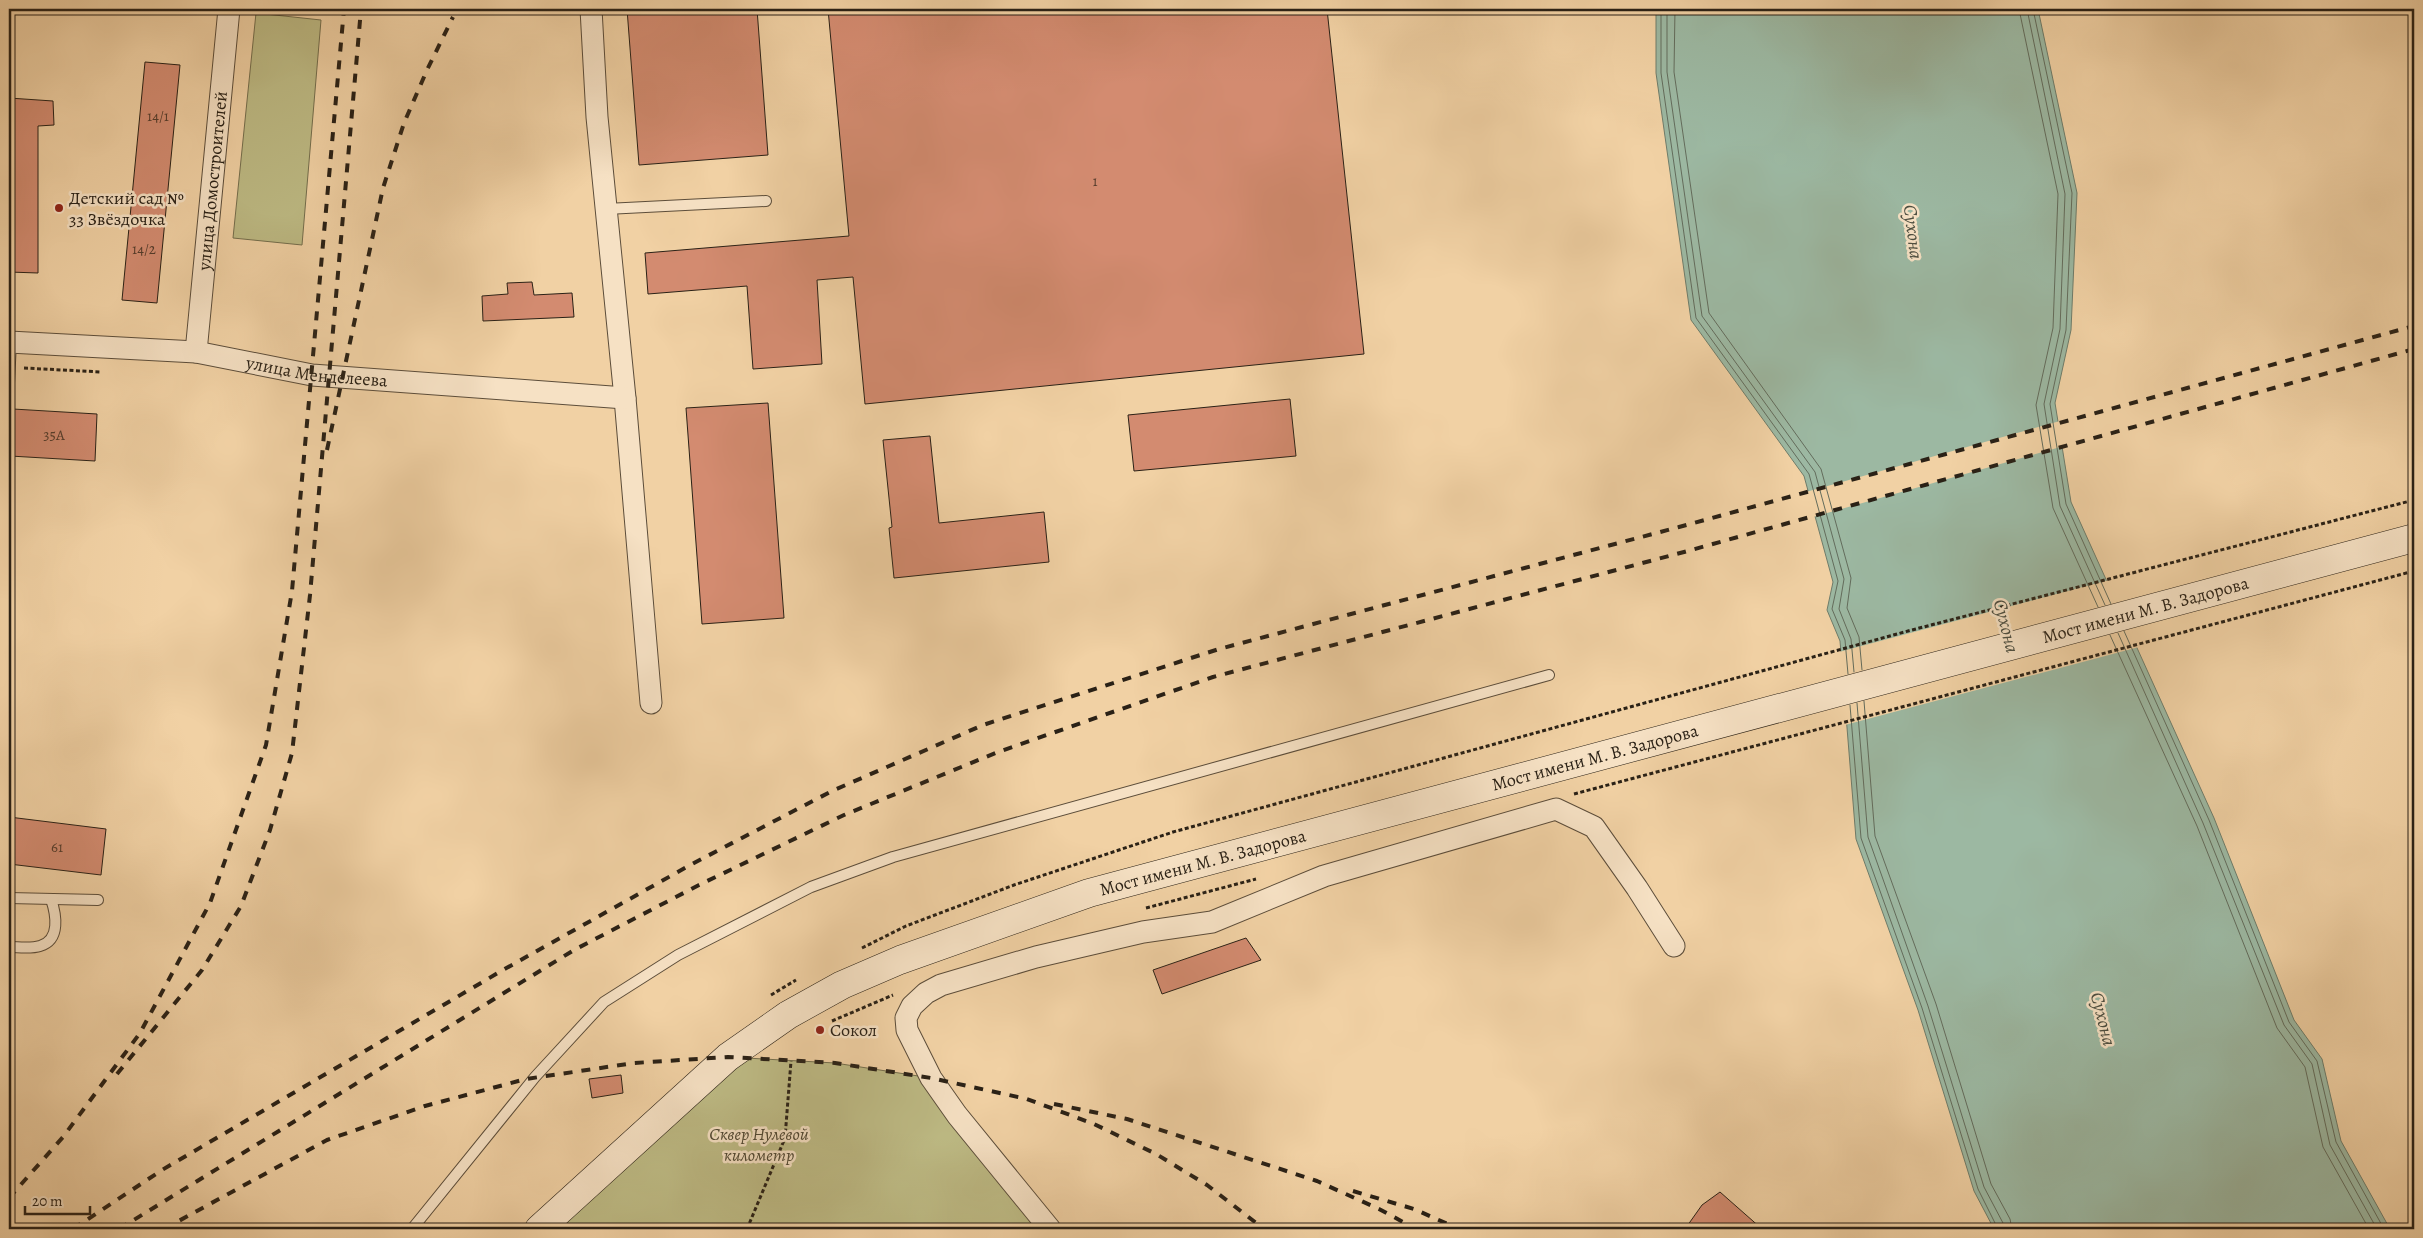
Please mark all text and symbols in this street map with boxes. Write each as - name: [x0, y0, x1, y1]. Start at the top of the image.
- street label: улица Домостроителей: [192, 90, 233, 273]
- house number: 14/1: [147, 106, 169, 126]
- house number: 1: [1092, 171, 1098, 191]
- place label: Детский сад № 33 Звёздочка: [69, 186, 184, 231]
- marker: Детский сад № 33 Звёздочка: [53, 202, 65, 214]
- water label: Сухона: [1897, 203, 1929, 261]
- house number: 14/2: [132, 239, 156, 259]
- street label: улица Менделеева: [243, 350, 389, 393]
- house number: 35А: [43, 425, 65, 445]
- street label: Мост имени М. В. Задорова: [2040, 571, 2252, 649]
- water label: Сухона: [1987, 596, 2025, 656]
- street label: Мост имени М. В. Задорова: [1489, 718, 1701, 797]
- street label: Мост имени М. В. Задорова: [1097, 823, 1309, 902]
- house number: 61: [51, 837, 63, 857]
- water label: Сухона: [2084, 989, 2122, 1049]
- place label: Сокол: [830, 1018, 877, 1042]
- marker: Сокол: [814, 1024, 826, 1036]
- park label: Сквер Нулевой километр: [709, 1122, 809, 1167]
- scale bar: [25, 1183, 90, 1215]
- text: 20 m: [32, 1191, 63, 1211]

